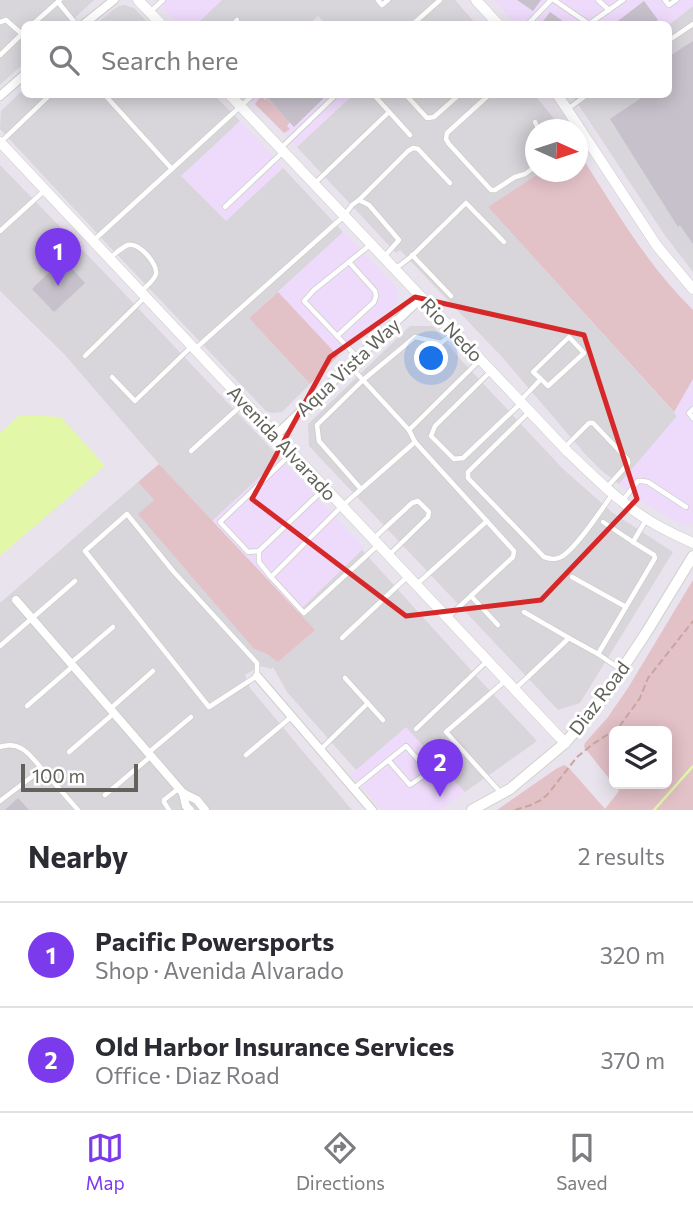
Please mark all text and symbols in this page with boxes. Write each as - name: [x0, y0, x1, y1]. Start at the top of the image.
- search box: [21, 21, 672, 98]
- icon: search: [45, 41, 83, 79]
- text: Search here: [101, 44, 239, 75]
- north arrow: [525, 119, 588, 182]
- pin: 1: [35, 228, 81, 286]
- street label: Rio Nedo: [417, 293, 488, 366]
- street label: Aqua Vista Way: [291, 312, 405, 421]
- your location: [414, 341, 448, 375]
- street label: Avenida Alvarado: [223, 380, 342, 505]
- street label: Diaz Road: [563, 656, 634, 739]
- map controls: [609, 726, 672, 789]
- button: layers: [609, 726, 672, 789]
- pin: 2: [417, 739, 463, 797]
- scale bar: [21, 761, 138, 793]
- text: 100 m: [32, 764, 85, 787]
- text: Nearby: [28, 837, 128, 874]
- text: 2 results: [578, 842, 665, 870]
- text: Pacific Powersports: [95, 925, 334, 956]
- text: 1: [46, 941, 56, 969]
- text: 320 m: [600, 941, 665, 969]
- text: Shop · Avenida Alvarado: [95, 956, 344, 984]
- text: Old Harbor Insurance Services: [95, 1030, 454, 1061]
- text: 2: [44, 1046, 58, 1074]
- text: 370 m: [600, 1046, 665, 1074]
- text: Office · Diaz Road: [95, 1061, 280, 1089]
- tab: Map: [86, 1129, 125, 1194]
- tab: Directions: [296, 1129, 385, 1194]
- tab: Saved: [556, 1129, 607, 1194]

